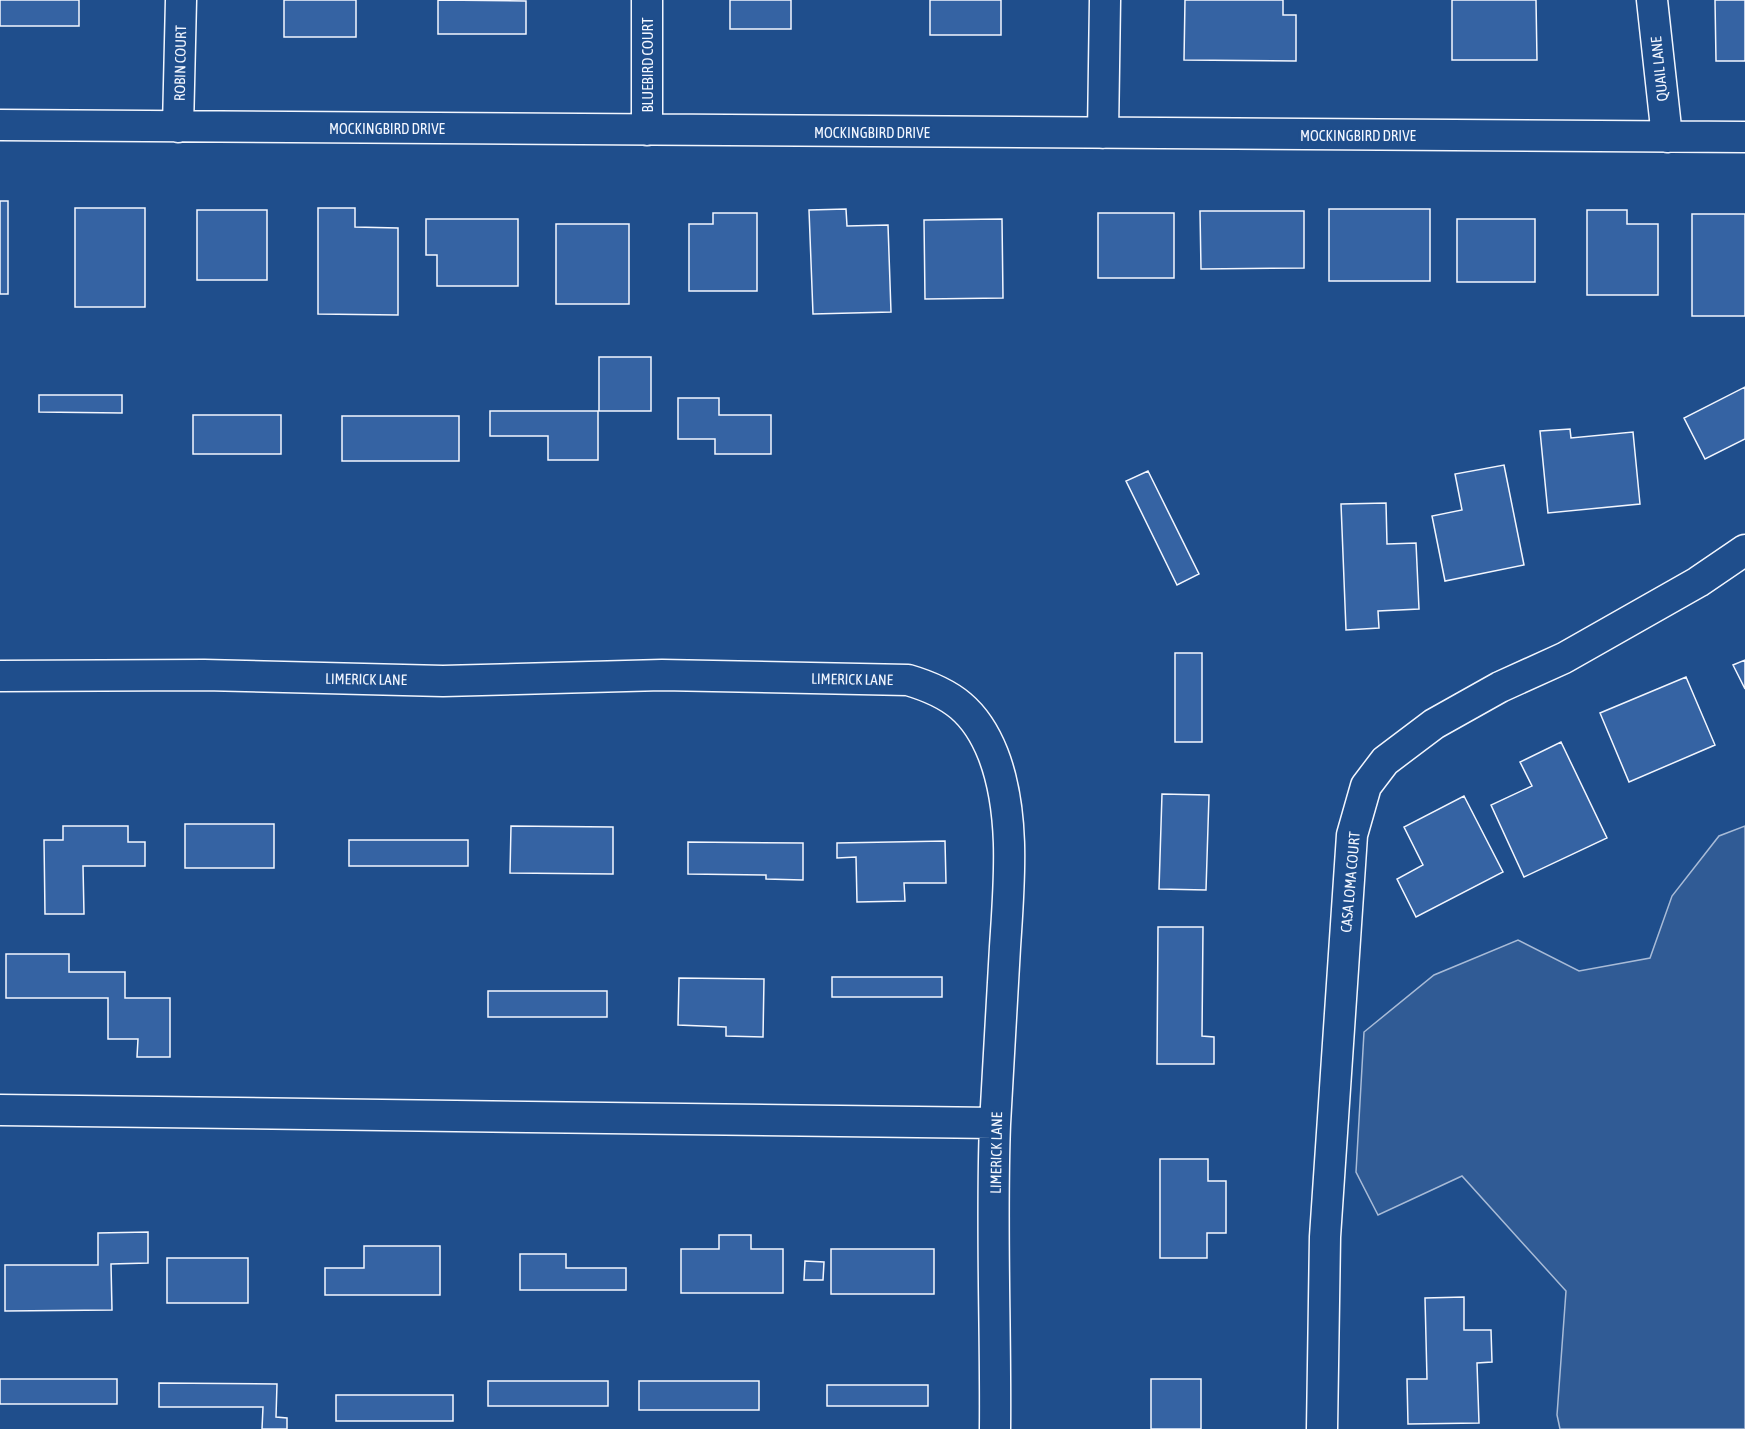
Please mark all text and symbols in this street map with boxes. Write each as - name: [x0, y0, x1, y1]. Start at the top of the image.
- street label: BLUEBIRD COURT: [639, 17, 656, 113]
- street label: ROBIN COURT: [171, 24, 189, 101]
- street label: QUAIL LANE: [1647, 35, 1671, 102]
- street label: MOCKINGBIRD DRIVE: [329, 120, 446, 137]
- street label: MOCKINGBIRD DRIVE: [814, 124, 931, 141]
- street label: MOCKINGBIRD DRIVE: [1300, 127, 1417, 144]
- street label: LIMERICK LANE: [325, 670, 408, 688]
- street label: LIMERICK LANE: [811, 670, 894, 688]
- street label: CASA LOMA COURT: [1337, 830, 1363, 933]
- street label: LIMERICK LANE: [987, 1111, 1005, 1194]

